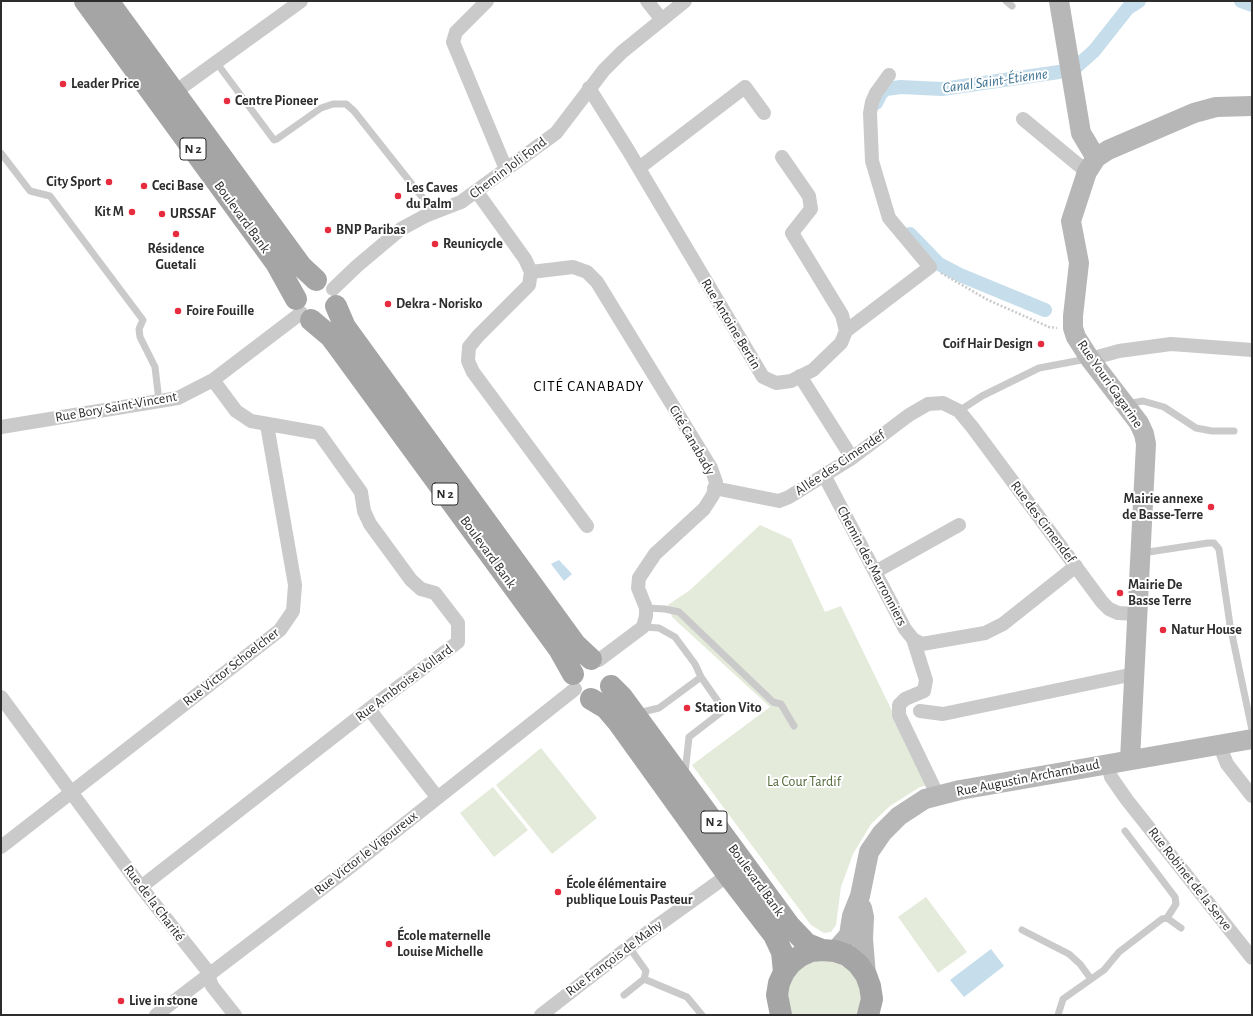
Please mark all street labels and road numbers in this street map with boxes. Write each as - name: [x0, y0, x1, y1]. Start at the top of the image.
- street label: Chemin Joli Fond: [466, 134, 550, 202]
- road number: N 2: [180, 138, 206, 160]
- street label: Boulevard Bank: [210, 178, 274, 256]
- street label: Rue Antoine Bertin: [697, 276, 765, 372]
- street label: Rue Youri Gagarine: [1074, 337, 1146, 431]
- street label: Rue Bory Saint-Vincent: [54, 388, 178, 426]
- street label: Cité Canabady: [665, 402, 719, 478]
- street label: Allée des Cimendef: [792, 427, 888, 499]
- street label: Rue des Cimendef: [1007, 478, 1079, 566]
- road number: N 2: [432, 483, 458, 505]
- street label: Chemin des Marronniers: [833, 503, 911, 629]
- street label: Boulevard Bank: [456, 513, 520, 591]
- street label: Rue Victor Schoelcher: [180, 624, 282, 710]
- street label: Rue Ambroise Vollard: [352, 641, 456, 725]
- street label: Rue Augustin Archambaud: [955, 756, 1101, 800]
- street label: Rue Victor le Vigoureux: [311, 808, 421, 898]
- road number: N 2: [701, 811, 727, 833]
- street label: Rue Robinet de la Serve: [1144, 824, 1236, 934]
- street label: Boulevard Bank: [724, 841, 788, 919]
- street label: Rue de la Charité: [120, 862, 188, 944]
- street label: Rue François de Mahy: [562, 916, 666, 1000]

